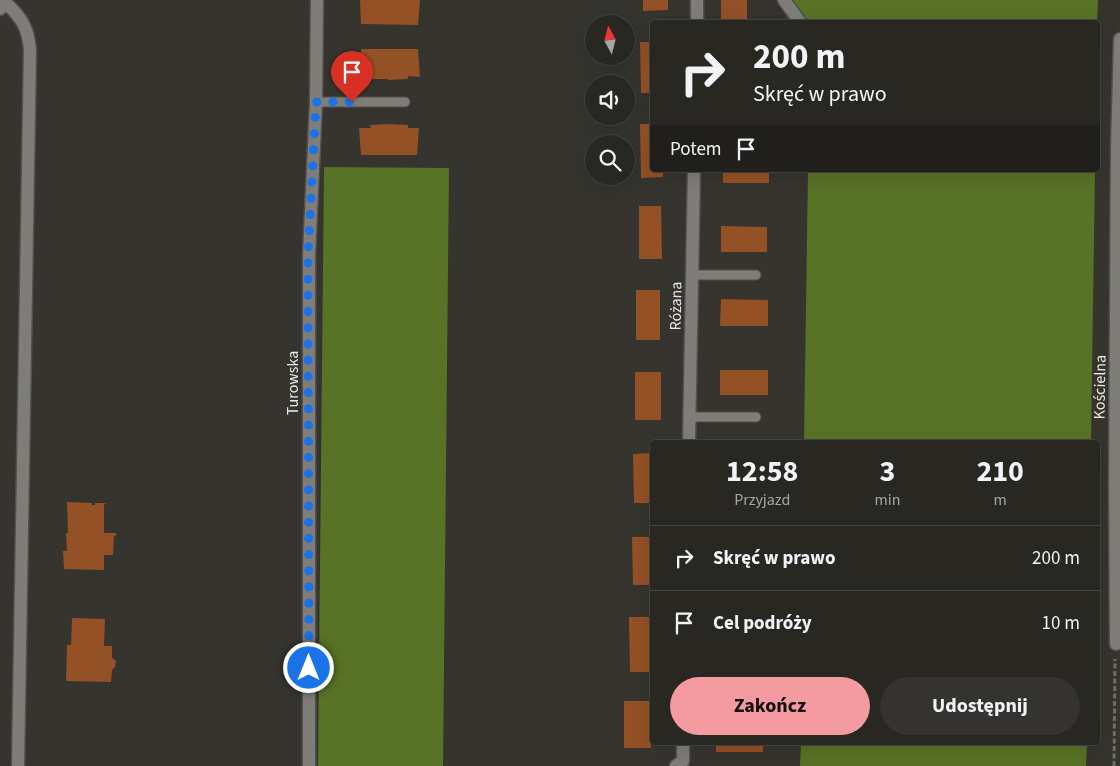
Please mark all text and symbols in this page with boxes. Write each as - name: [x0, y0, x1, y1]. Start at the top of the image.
- north arrow: [585, 15, 635, 65]
- map controls: [585, 15, 635, 185]
- text: 200 m: [753, 32, 845, 82]
- icon: right: [670, 40, 735, 105]
- pin: [331, 51, 373, 102]
- icon: arrive: [338, 58, 366, 86]
- button: sound: [585, 75, 635, 125]
- text: Skręć w prawo: [753, 78, 887, 110]
- button: search: [585, 135, 635, 185]
- icon: arrive: [732, 135, 760, 163]
- text: Potem: [670, 136, 722, 163]
- street label: Różana: [665, 281, 687, 331]
- street label: Turowska: [282, 351, 304, 415]
- street label: Kościelna: [1088, 355, 1112, 419]
- text: 12:58: [726, 450, 798, 493]
- text: 3: [879, 450, 895, 493]
- text: 210: [976, 450, 1024, 493]
- text: Przyjazd: [734, 489, 790, 511]
- text: min: [874, 489, 900, 511]
- text: m: [994, 489, 1007, 511]
- icon: right: [670, 544, 698, 572]
- text: Skręć w prawo: [713, 545, 835, 572]
- text: 200 m: [1032, 545, 1080, 572]
- icon: arrive: [670, 609, 698, 637]
- text: Cel podróży: [713, 610, 812, 637]
- text: 10 m: [1042, 610, 1080, 637]
- position arrow: [282, 641, 334, 693]
- button: Zakończ: [670, 677, 870, 735]
- button: Udostępnij: [880, 677, 1080, 735]

